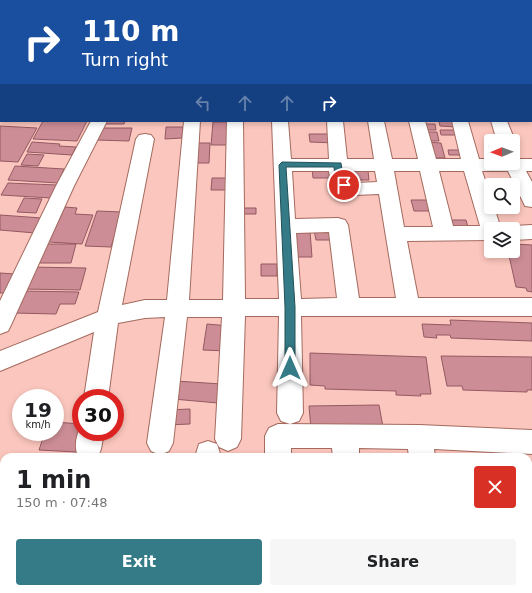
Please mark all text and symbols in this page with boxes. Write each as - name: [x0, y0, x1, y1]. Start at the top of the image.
- text: 110 m: [82, 15, 179, 48]
- icon: right: [16, 16, 68, 68]
- text: Turn right: [82, 49, 168, 70]
- icon: left: [192, 92, 214, 114]
- icon: ahead: [234, 92, 256, 114]
- icon: ahead: [276, 92, 298, 114]
- icon: right: [318, 92, 340, 114]
- north arrow: [484, 134, 520, 170]
- map controls: [484, 134, 520, 258]
- pin: [327, 168, 361, 202]
- icon: arrive: [333, 174, 355, 196]
- button: search: [484, 178, 520, 214]
- button: layers: [484, 222, 520, 258]
- position arrow: [269, 347, 311, 389]
- speed limit sign: 30: [72, 389, 124, 441]
- text: 19: [24, 398, 52, 422]
- text: km/h: [25, 419, 51, 430]
- text: 1 min: [16, 466, 91, 494]
- button: close: [474, 466, 516, 508]
- text: 150 m · 07:48: [16, 495, 107, 510]
- button: Exit: [16, 539, 262, 585]
- button: Share: [270, 539, 516, 585]

